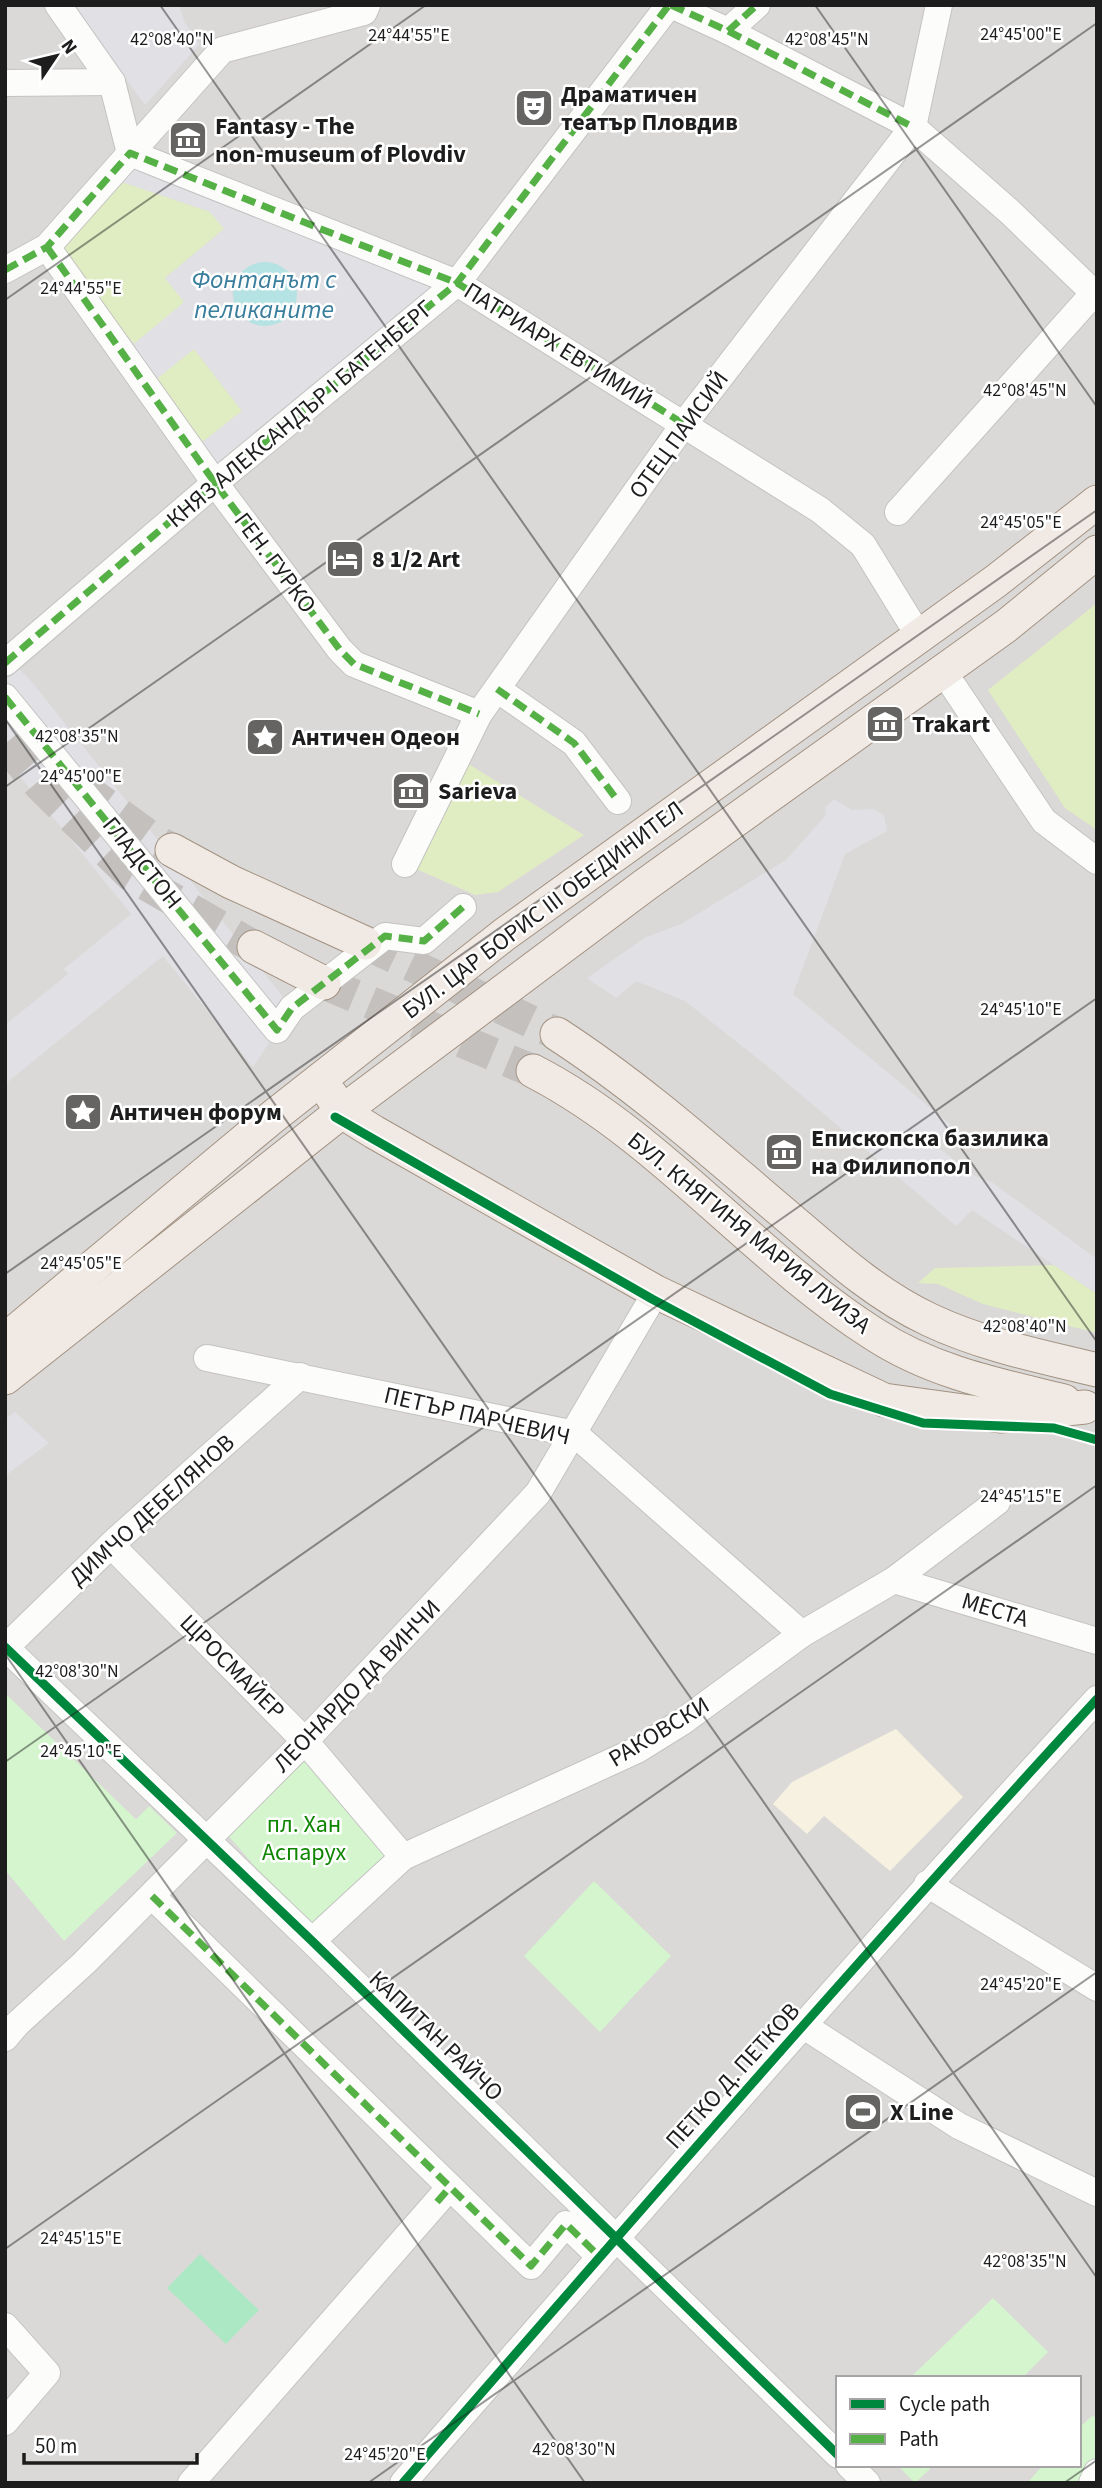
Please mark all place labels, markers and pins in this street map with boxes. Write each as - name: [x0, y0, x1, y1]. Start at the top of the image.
- place label: Драматичен театър Пловдив: [561, 77, 738, 140]
- theatre icon: Драматичен театър Пловдив: [513, 87, 555, 129]
- place label: Fantasy - The non-museum of Plovdiv: [215, 109, 466, 172]
- museum icon: Fantasy - The non-museum of Plovdiv: [167, 119, 209, 161]
- hotel icon: 8 1/2 Art: [324, 538, 366, 580]
- place label: 8 1/2 Art: [372, 542, 460, 577]
- museum icon: Trakart: [864, 703, 906, 745]
- place label: Trakart: [912, 707, 990, 742]
- place icon: Античен Одеон: [244, 716, 286, 758]
- place label: Античен Одеон: [291, 720, 460, 755]
- museum icon: Sarieva: [390, 770, 432, 812]
- place label: Sarieva: [438, 774, 517, 809]
- place icon: Античен форум: [62, 1091, 104, 1133]
- place label: Античен форум: [109, 1095, 282, 1130]
- place label: Епископска базилика на Филипопол: [811, 1121, 1049, 1184]
- museum icon: Епископска базилика на Филипопол: [763, 1131, 805, 1173]
- sports icon: X Line: [842, 2091, 884, 2133]
- place label: X Line: [890, 2095, 954, 2130]

